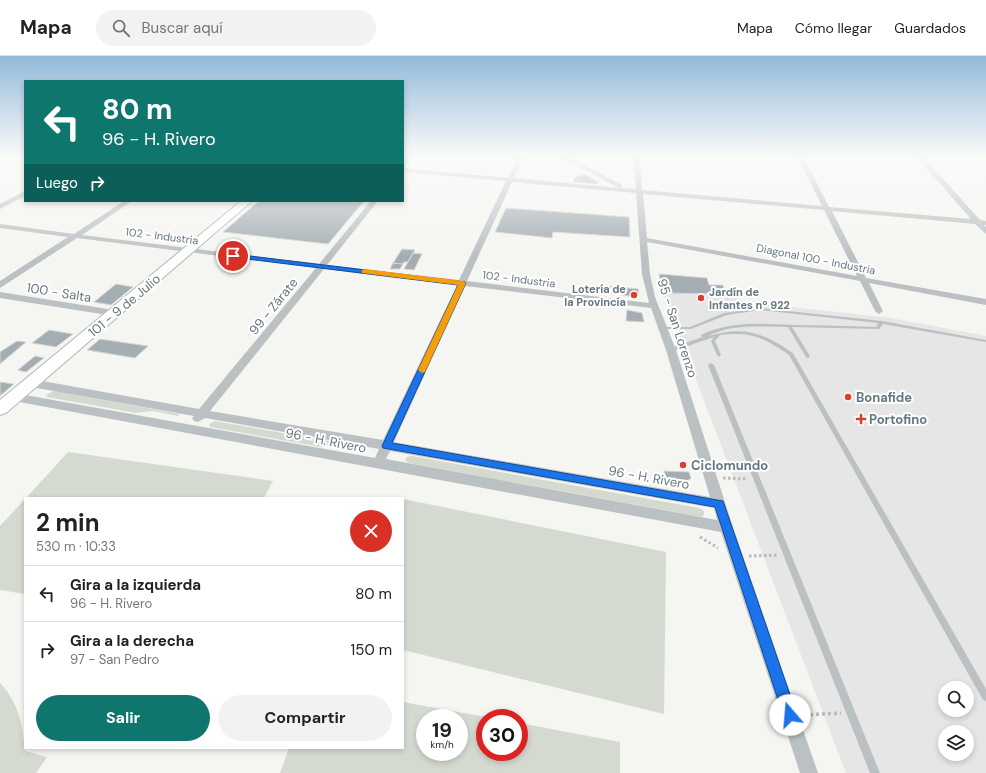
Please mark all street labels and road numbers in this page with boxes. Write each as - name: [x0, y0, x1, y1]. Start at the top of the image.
- street label: 102 - Industria: [125, 225, 199, 247]
- street label: Diagonal 100 - Industria: [755, 241, 877, 277]
- street label: 102 - Industria: [482, 268, 556, 290]
- street label: 101 - 9 de Julio: [85, 270, 164, 341]
- street label: 99 - Zárate: [245, 274, 302, 338]
- street label: 95 - San Lorenzo: [654, 277, 702, 380]
- street label: 100 - Salta: [25, 279, 93, 306]
- street label: 96 - H. Rivero: [284, 424, 368, 457]
- street label: 96 - H. Rivero: [607, 462, 691, 493]

